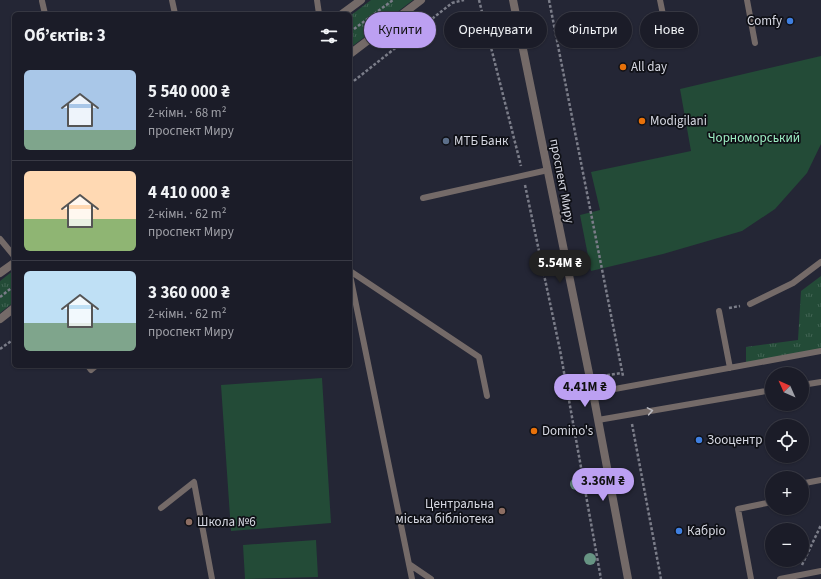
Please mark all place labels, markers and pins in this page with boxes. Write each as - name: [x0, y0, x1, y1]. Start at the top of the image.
- place label: Comfy: [747, 12, 782, 30]
- marker: Comfy: [785, 16, 795, 26]
- place label: All day: [631, 58, 667, 76]
- marker: All day: [618, 62, 628, 72]
- place label: Modigilani: [650, 112, 707, 130]
- marker: Modigilani: [637, 116, 647, 126]
- place label: МТБ Банк: [454, 132, 509, 150]
- marker: МТБ Банк: [441, 136, 451, 146]
- pin: 5.54M ₴: [523, 250, 597, 284]
- pin: 4.41M ₴: [548, 374, 622, 408]
- place label: Domino's: [542, 422, 594, 440]
- marker: Domino's: [529, 426, 539, 436]
- place label: Зооцентр: [707, 431, 762, 449]
- marker: Зооцентр: [694, 435, 704, 445]
- pin: 3.36M ₴: [566, 468, 640, 502]
- place label: Центральна міська бібліотека: [396, 495, 494, 528]
- marker: Центральна міська бібліотека: [497, 506, 507, 516]
- place label: Школа №6: [197, 513, 256, 531]
- marker: Школа №6: [184, 517, 194, 527]
- place label: Кабріо: [687, 522, 726, 540]
- marker: Кабріо: [674, 526, 684, 536]

